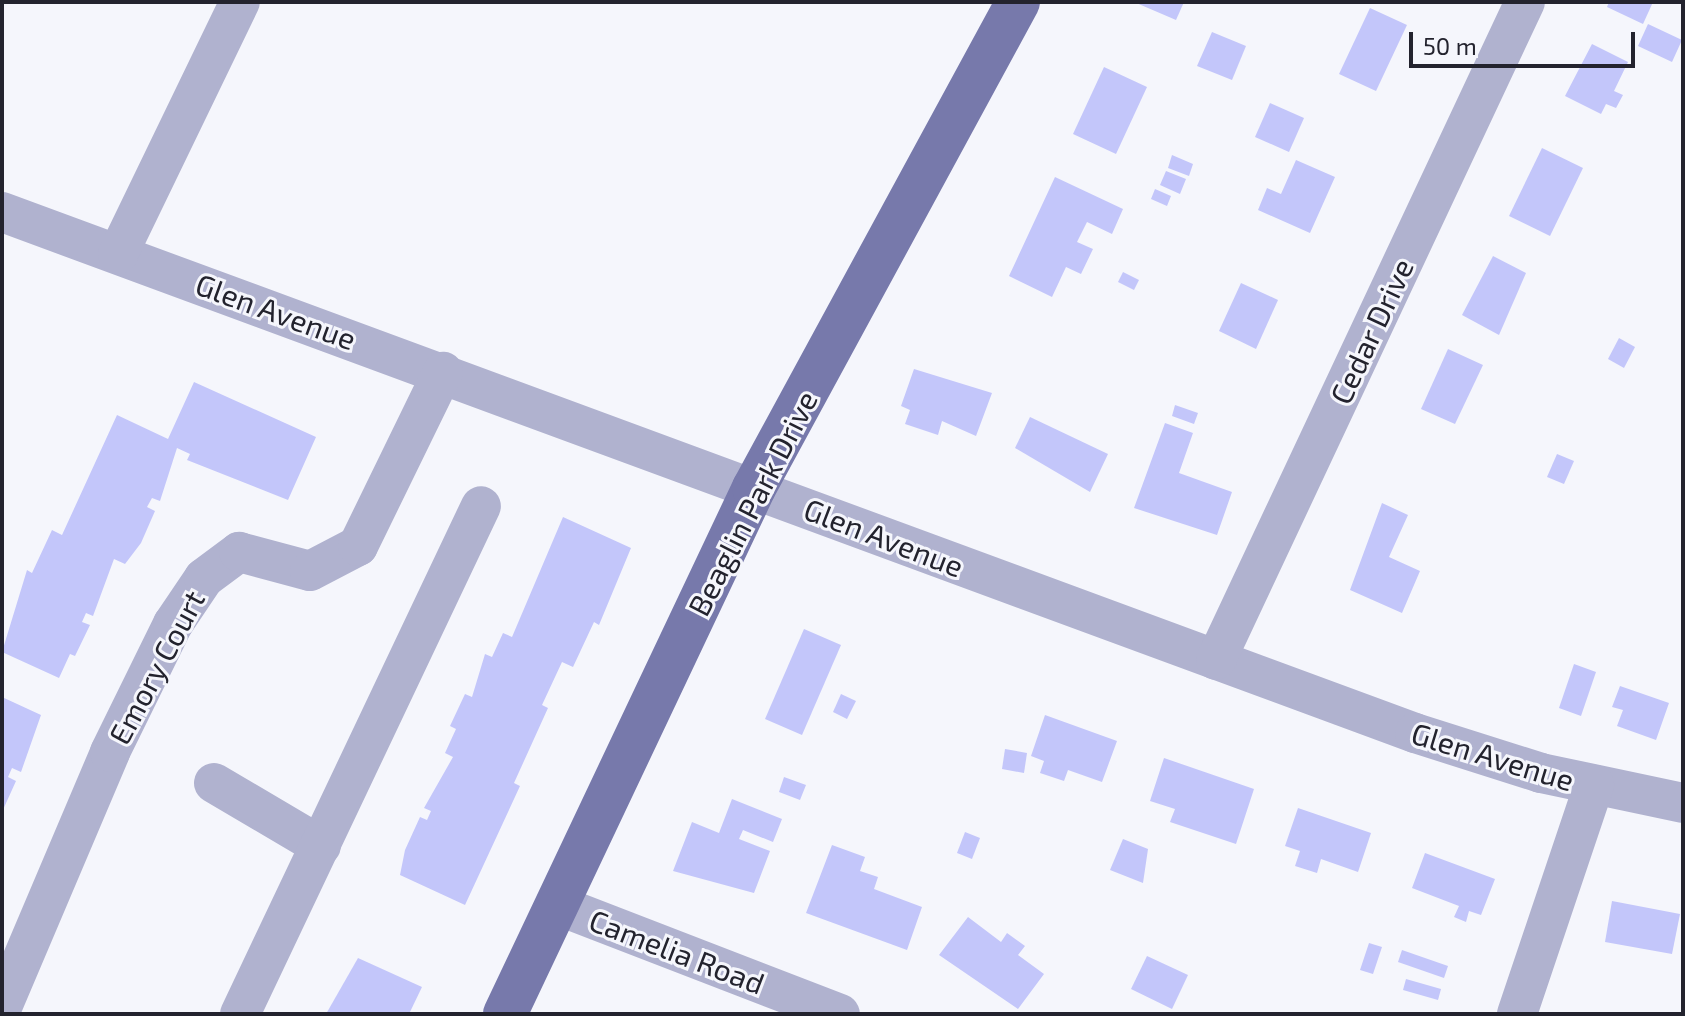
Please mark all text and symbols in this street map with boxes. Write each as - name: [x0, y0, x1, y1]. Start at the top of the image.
- scale bar: [1413, 16, 1639, 66]
- text: 50 m: [1423, 31, 1477, 60]
- street label: Cedar Drive: [1322, 252, 1420, 410]
- street label: Glen Avenue: [191, 265, 361, 357]
- street label: Beaglin Park Drive: [680, 384, 824, 622]
- street label: Glen Avenue: [799, 490, 969, 584]
- street label: Emory Court: [100, 584, 212, 750]
- street label: Glen Avenue: [1407, 714, 1579, 798]
- street label: Camelia Road: [584, 901, 770, 1001]

